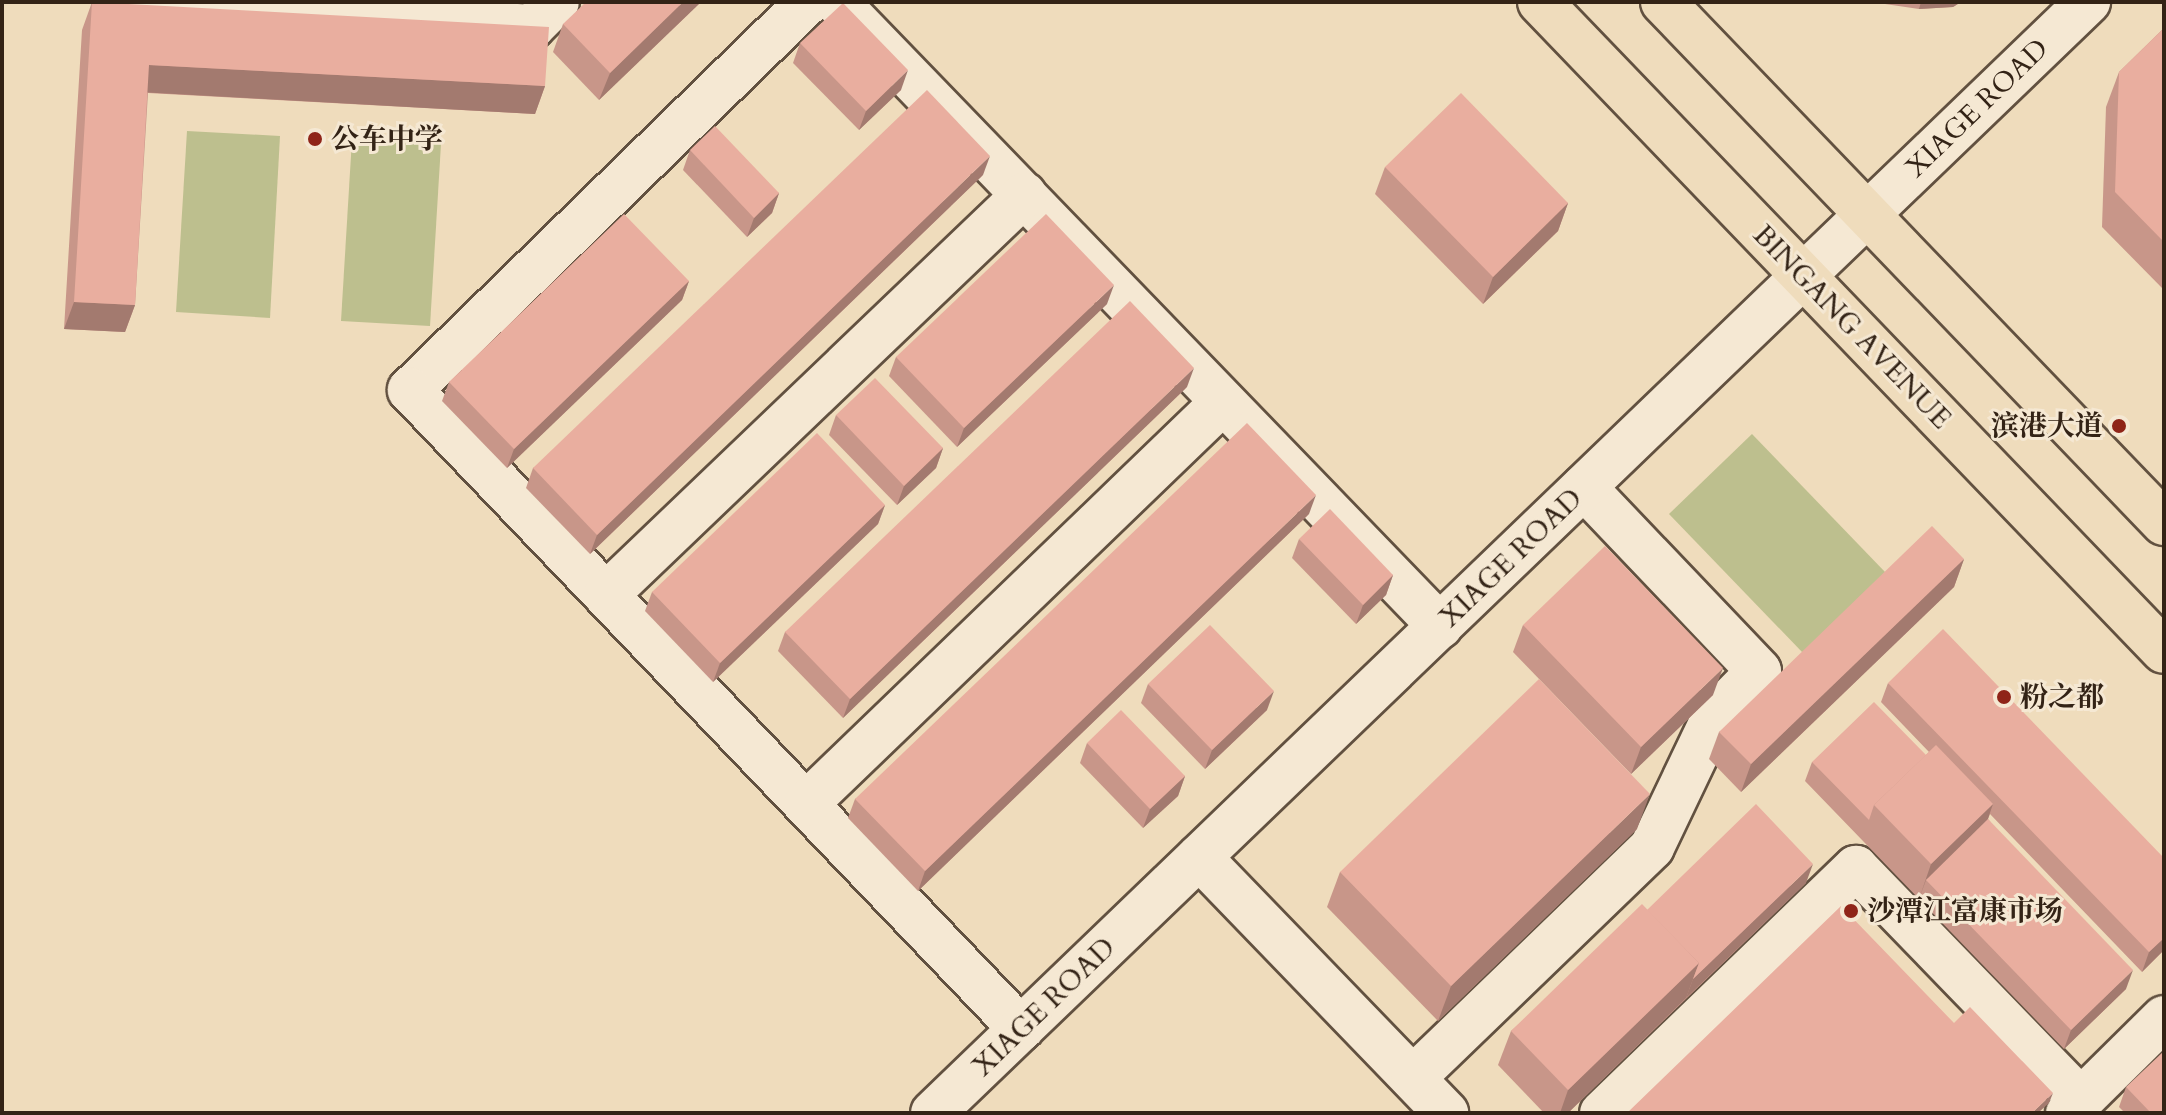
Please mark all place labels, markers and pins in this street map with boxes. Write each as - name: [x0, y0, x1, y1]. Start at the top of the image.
- place label: 公车中学: [331, 122, 443, 156]
- marker: 公车中学: [306, 130, 324, 148]
- place label: 滨港大道: [1991, 409, 2103, 443]
- marker: 滨港大道: [2110, 417, 2128, 435]
- place label: 粉之都: [2020, 680, 2104, 714]
- marker: 粉之都: [1995, 688, 2013, 706]
- place label: 沙潭江富康市场: [1867, 894, 2063, 928]
- marker: 沙潭江富康市场: [1842, 902, 1860, 920]

